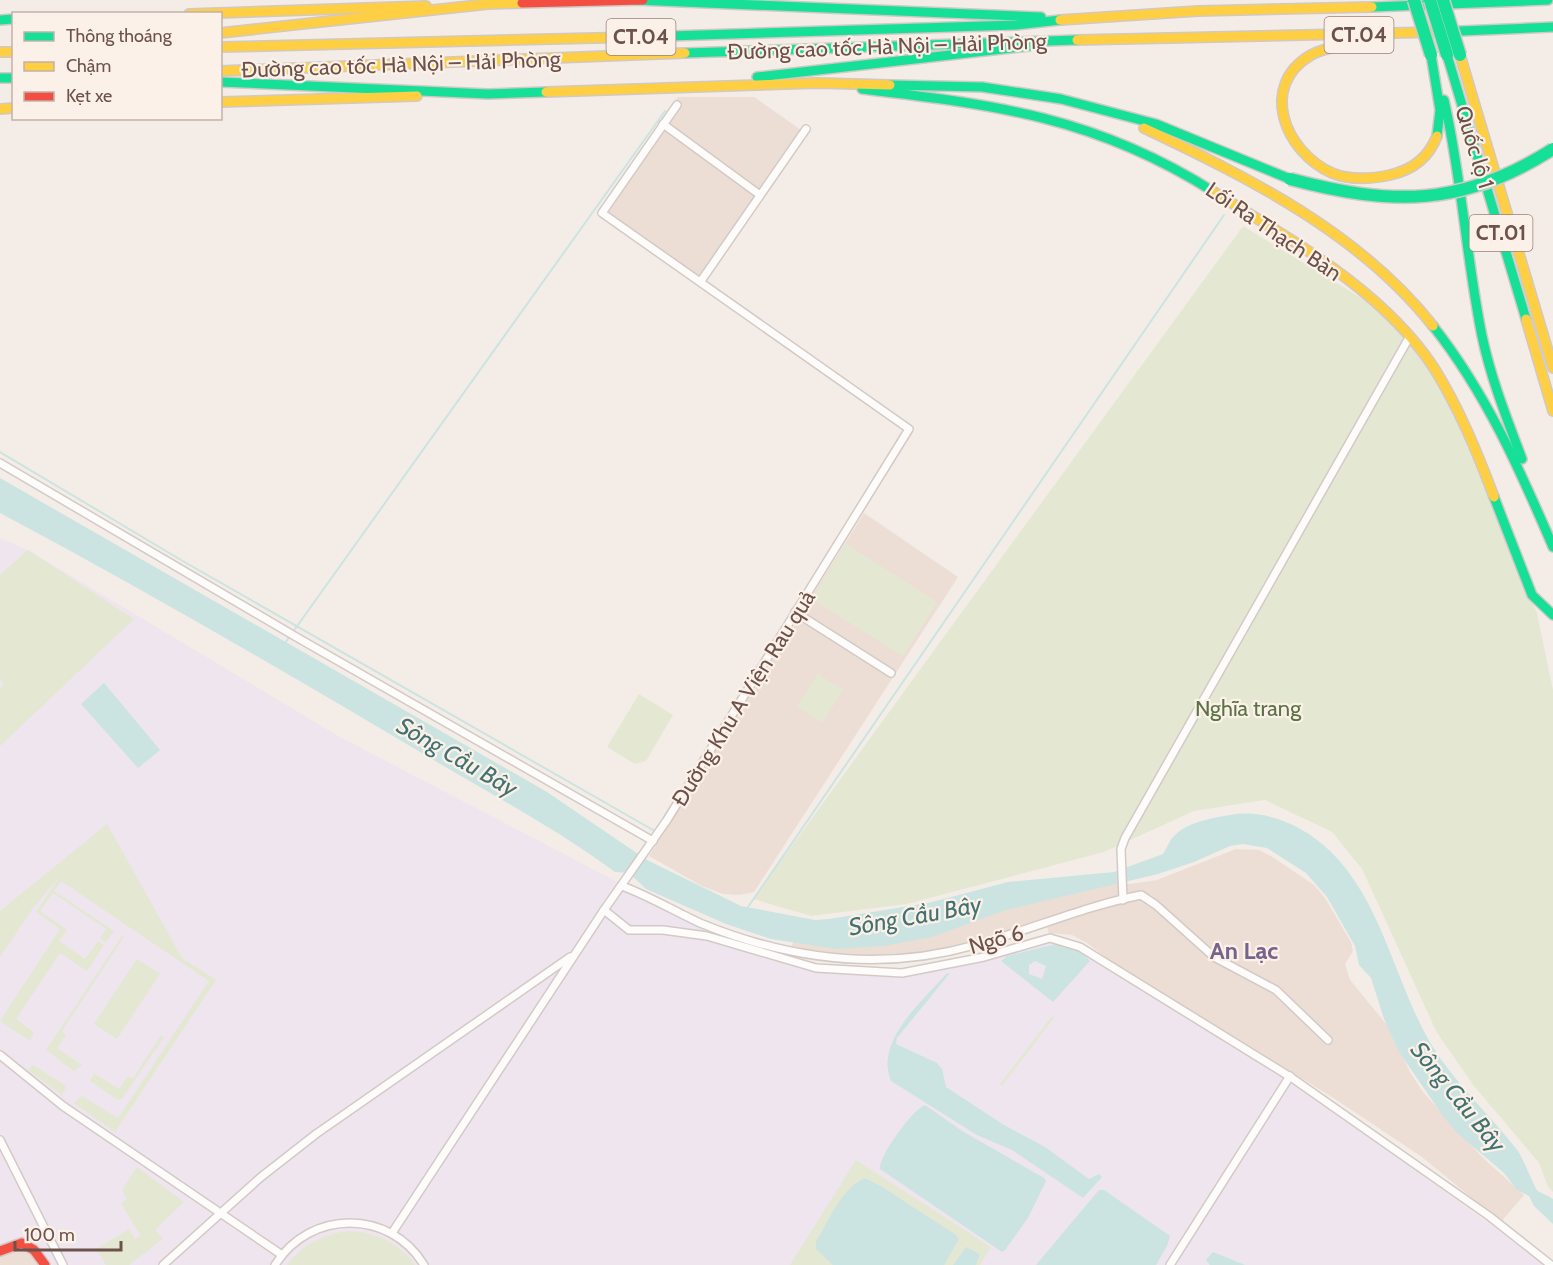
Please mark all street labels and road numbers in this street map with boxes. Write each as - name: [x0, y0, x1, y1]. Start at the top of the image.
- road number: CT.04: [1324, 17, 1394, 53]
- road number: CT.04: [606, 19, 676, 55]
- street label: Đường cao tốc Hà Nội – Hải Phòng: [727, 27, 1048, 66]
- street label: Đường cao tốc Hà Nội – Hải Phòng: [241, 45, 562, 84]
- street label: Quốc lộ 1: [1449, 103, 1500, 192]
- street label: Lối Ra Thạch Bàn: [1201, 176, 1347, 287]
- road number: CT.01: [1470, 215, 1532, 251]
- street label: Đường Khu A Viện Rau quả: [666, 585, 821, 811]
- street label: Ngõ 6: [966, 919, 1027, 960]

